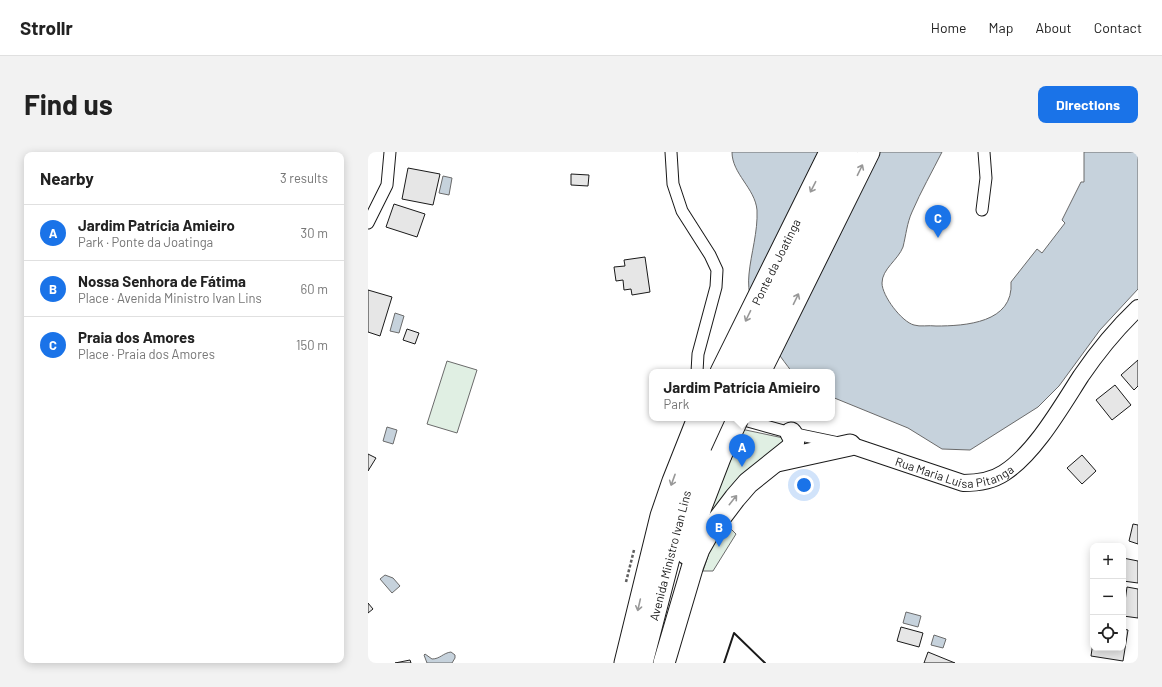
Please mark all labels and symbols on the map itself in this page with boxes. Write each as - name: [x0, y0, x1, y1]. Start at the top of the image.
- one-way arrow: [857, 165, 864, 177]
- one-way arrow: [809, 181, 816, 193]
- pin: C: [925, 205, 951, 238]
- street label: Ponte da Joatinga: [748, 217, 803, 307]
- one-way arrow: [793, 294, 800, 306]
- one-way arrow: [744, 309, 751, 321]
- pin: A: [729, 434, 755, 467]
- street label: Rua Maria Luisa Pitanga: [891, 451, 1015, 469]
- text: Rua Maria Luisa Pitanga: [894, 454, 1016, 490]
- one-way arrow: [669, 473, 677, 485]
- your location: [794, 475, 814, 495]
- street label: Avenida Ministro Ivan Lins: [646, 489, 693, 622]
- one-way arrow: [729, 495, 738, 506]
- pin: B: [706, 514, 732, 547]
- one-way arrow: [635, 598, 642, 611]

